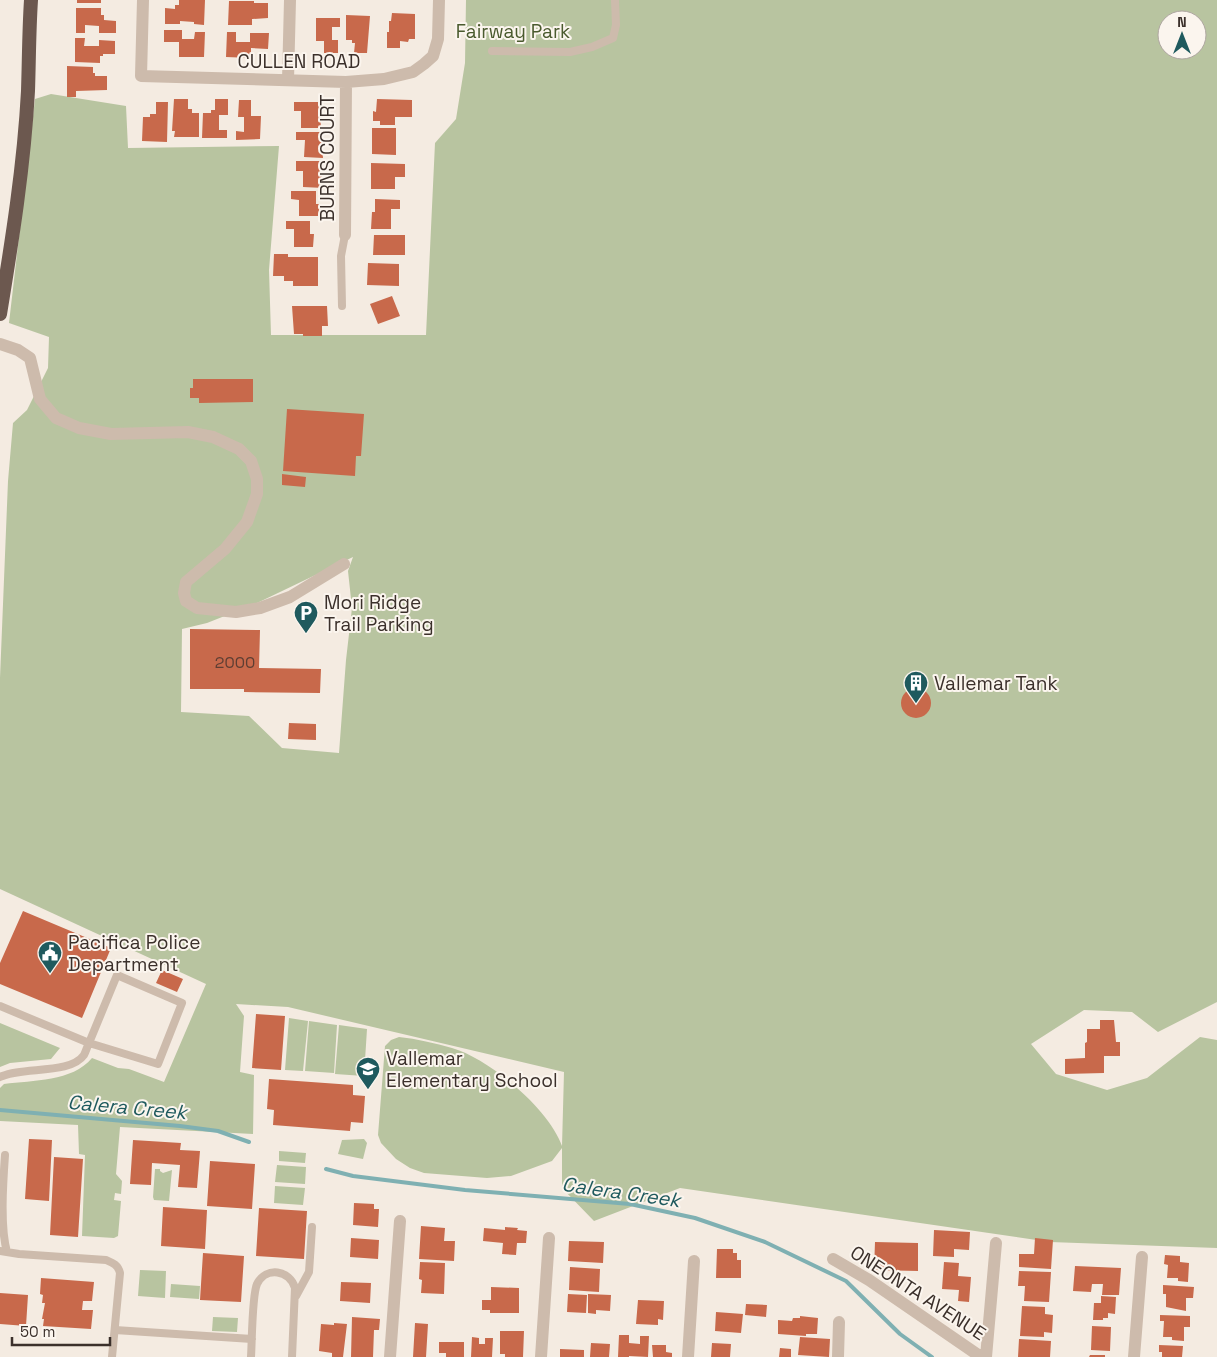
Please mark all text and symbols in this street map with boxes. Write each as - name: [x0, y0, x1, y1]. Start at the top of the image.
- north arrow: [1157, 10, 1207, 60]
- text: N: [1177, 13, 1187, 31]
- park label: Fairway Park: [456, 19, 570, 44]
- street label: CULLEN ROAD: [238, 49, 360, 74]
- street label: BURNS COURT: [315, 95, 340, 221]
- place label: Mori Ridge Trail Parking: [324, 590, 434, 637]
- parking icon: Mori Ridge Trail Parking: [293, 600, 319, 634]
- house number: 2000: [215, 652, 255, 673]
- building icon: Vallemar Tank: [903, 670, 929, 704]
- place label: Vallemar Tank: [934, 671, 1058, 696]
- place label: Pacifica Police Department: [68, 930, 200, 977]
- public building icon: Pacifica Police Department: [37, 940, 63, 974]
- place label: Vallemar Elementary School: [386, 1046, 558, 1093]
- school or university icon: Vallemar Elementary School: [355, 1056, 381, 1090]
- water label: Calera Creek: [66, 1089, 190, 1125]
- water label: Calera Creek: [560, 1171, 684, 1213]
- street label: ONEONTA AVENUE: [845, 1240, 991, 1346]
- scale bar: [12, 1314, 110, 1346]
- text: 50 m: [20, 1322, 55, 1341]

